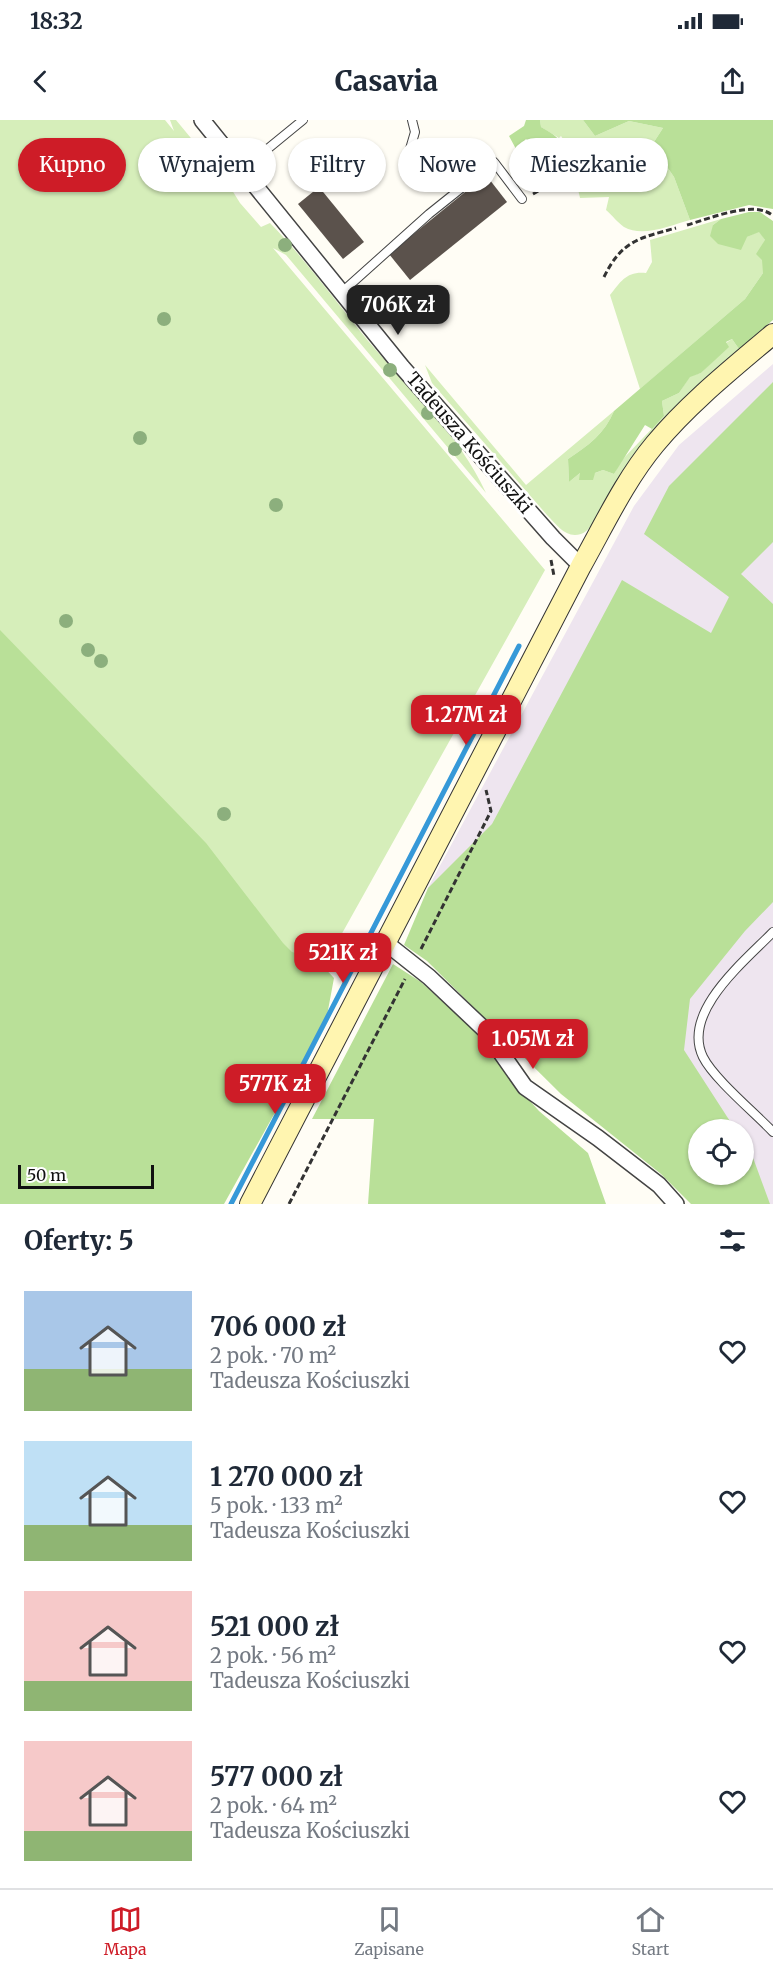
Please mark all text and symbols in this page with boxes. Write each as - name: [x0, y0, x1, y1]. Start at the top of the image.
- text: 18:32: [30, 7, 83, 35]
- text: Casavia: [335, 64, 438, 98]
- icon: back: [24, 65, 57, 98]
- icon: share: [716, 65, 749, 98]
- chip: Kupno: [18, 138, 126, 192]
- chip: Wynajem: [138, 138, 276, 192]
- chip: Filtry: [288, 138, 386, 192]
- chip: Nowe: [398, 138, 497, 192]
- chip: Mieszkanie: [509, 138, 668, 192]
- pin: 706K zł: [343, 285, 453, 336]
- text: 706K zł: [361, 292, 435, 317]
- street label: Tadeusza Kościuszki: [402, 367, 537, 518]
- pin: 1.27M zł: [404, 695, 528, 746]
- text: 1.27M zł: [425, 702, 507, 727]
- pin: 521K zł: [288, 933, 398, 984]
- text: 521K zł: [308, 940, 378, 965]
- pin: 1.05M zł: [471, 1019, 595, 1070]
- text: 1.05M zł: [492, 1026, 574, 1051]
- pin: 577K zł: [220, 1064, 330, 1115]
- text: 577K zł: [239, 1071, 311, 1096]
- map controls: [688, 1119, 754, 1185]
- button: locate: [688, 1119, 754, 1185]
- scale bar: [18, 1162, 154, 1190]
- text: 50 m: [27, 1165, 66, 1185]
- text: Oferty: 5: [24, 1224, 134, 1257]
- icon: filters: [716, 1224, 749, 1257]
- text: 706 000 zł: [210, 1310, 346, 1343]
- icon: home: [72, 1315, 144, 1387]
- icon: heart: [716, 1335, 749, 1368]
- text: 2 pok. · 70 m²: [210, 1343, 336, 1368]
- text: Tadeusza Kościuszki: [210, 1368, 410, 1393]
- text: 1 270 000 zł: [210, 1460, 363, 1493]
- icon: home: [72, 1465, 144, 1537]
- icon: heart: [716, 1485, 749, 1518]
- text: 5 pok. · 133 m²: [210, 1493, 343, 1518]
- text: Tadeusza Kościuszki: [210, 1518, 410, 1543]
- text: 521 000 zł: [210, 1610, 339, 1643]
- icon: home: [72, 1615, 144, 1687]
- icon: heart: [716, 1635, 749, 1668]
- text: 2 pok. · 56 m²: [210, 1643, 336, 1668]
- text: Tadeusza Kościuszki: [210, 1668, 410, 1693]
- text: 577 000 zł: [210, 1760, 343, 1793]
- icon: home: [72, 1765, 144, 1837]
- icon: heart: [716, 1785, 749, 1818]
- text: 2 pok. · 64 m²: [210, 1793, 337, 1818]
- text: Tadeusza Kościuszki: [210, 1818, 410, 1843]
- tab: Mapa: [104, 1903, 147, 1959]
- tab: Zapisane: [354, 1903, 424, 1959]
- tab: Start: [631, 1903, 669, 1959]

